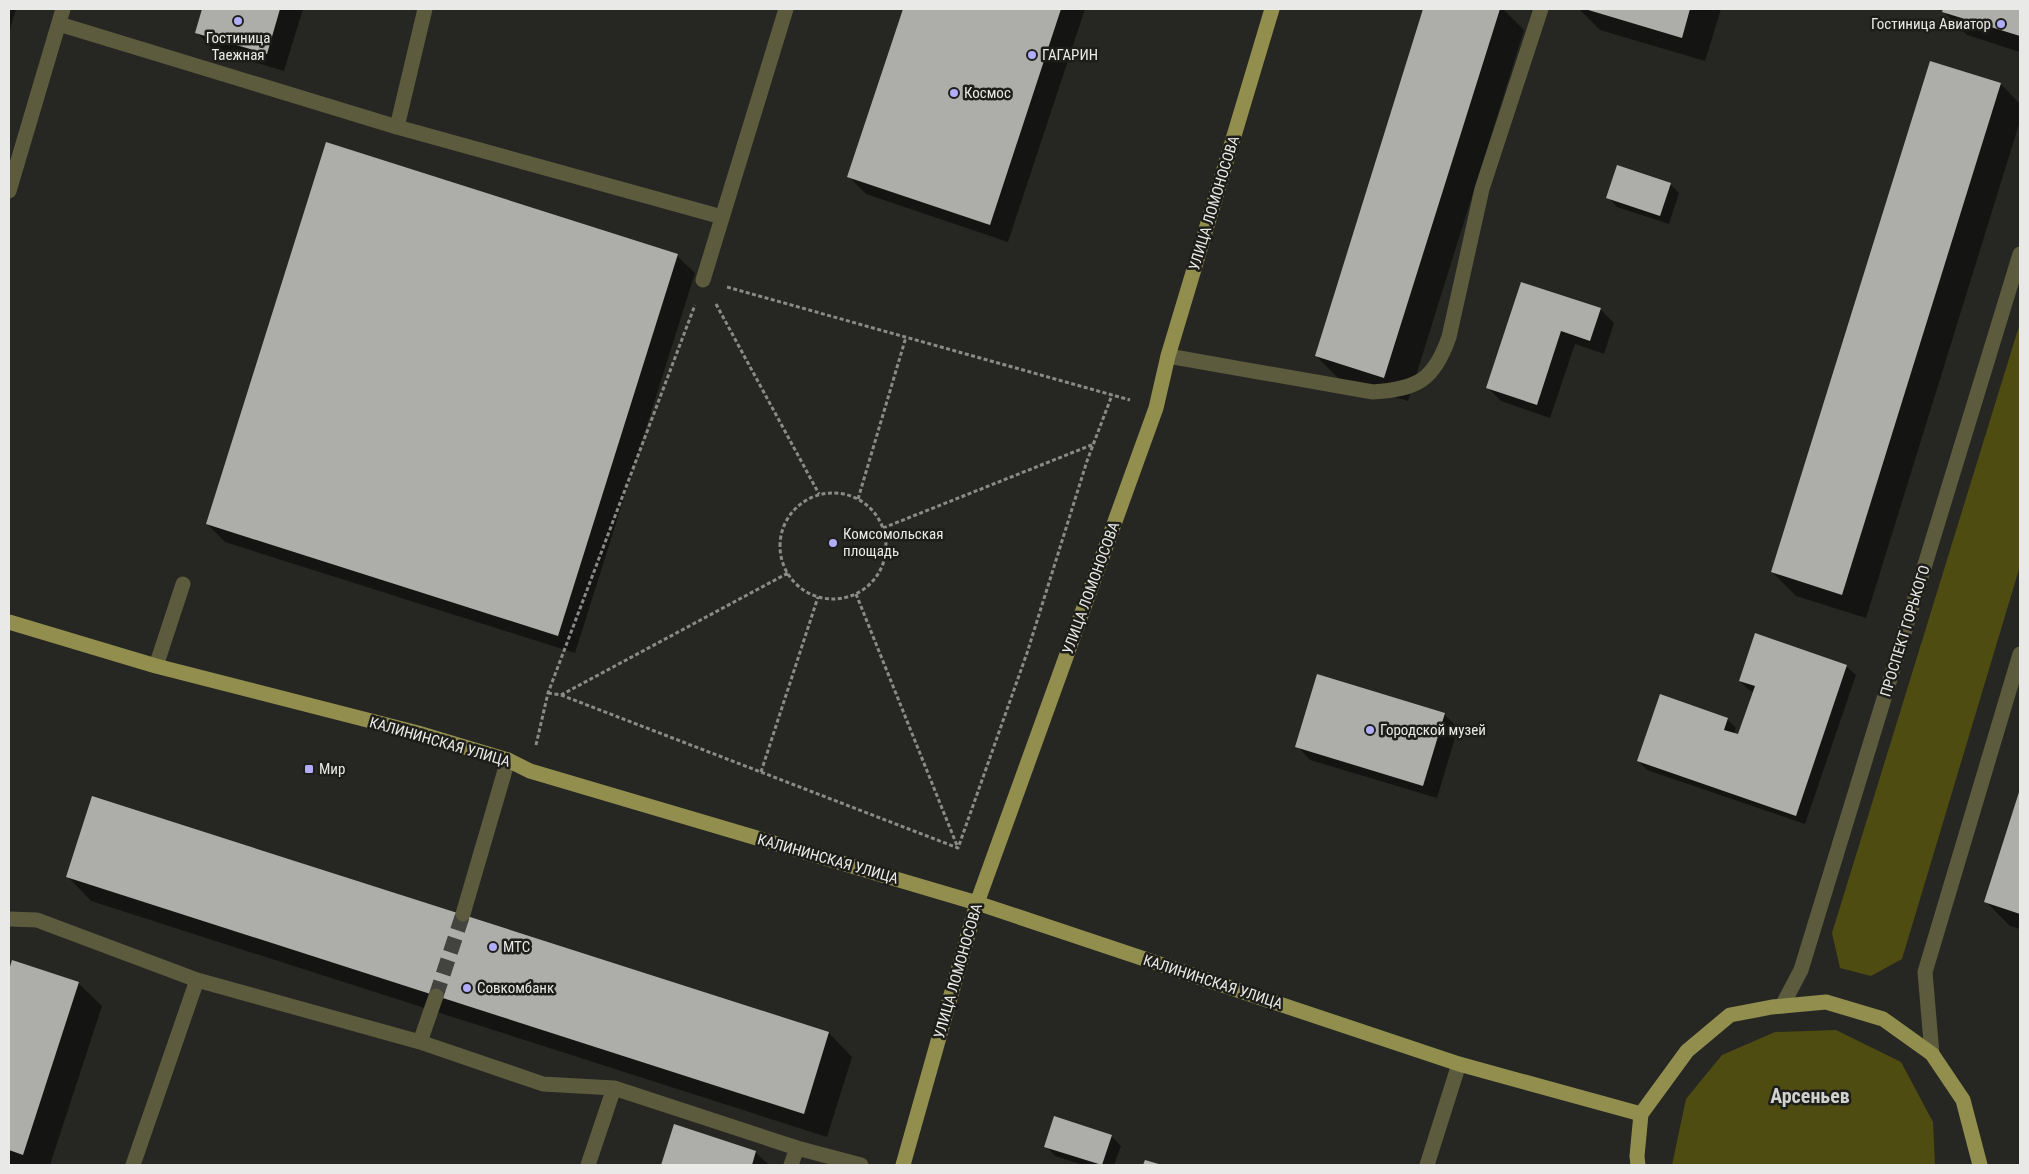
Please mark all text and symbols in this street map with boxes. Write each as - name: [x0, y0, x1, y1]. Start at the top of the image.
- marker: Гостиница Таежная: [232, 15, 244, 27]
- place label: Гостиница Авиатор: [1871, 15, 1991, 33]
- marker: Гостиница Авиатор: [1995, 18, 2007, 30]
- place label: Гостиница Таежная: [206, 29, 270, 64]
- place label: ГАГАРИН: [1042, 46, 1098, 64]
- marker: ГАГАРИН: [1026, 49, 1038, 61]
- place label: Космос: [964, 84, 1011, 102]
- marker: Космос: [948, 87, 960, 99]
- street label: УЛИЦА ЛОМОНОСОВА: [1185, 133, 1243, 272]
- street label: УЛИЦА ЛОМОНОСОВА: [1059, 519, 1123, 657]
- place label: Комсомольская площадь: [843, 525, 943, 560]
- marker: Комсомольская площадь: [827, 537, 839, 549]
- street label: ПРОСПЕКТ ГОРЬКОГО: [1876, 563, 1934, 699]
- street label: КАЛИНИНСКАЯ УЛИЦА: [367, 713, 513, 771]
- place label: Городской музей: [1380, 721, 1486, 739]
- marker: Городской музей: [1364, 724, 1376, 736]
- place label: Мир: [319, 760, 345, 778]
- marker: Мир: [303, 763, 315, 775]
- street label: КАЛИНИНСКАЯ УЛИЦА: [755, 830, 901, 888]
- street label: УЛИЦА ЛОМОНОСОВА: [930, 901, 986, 1041]
- place label: МТС: [503, 938, 530, 956]
- marker: МТС: [487, 941, 499, 953]
- street label: КАЛИНИНСКАЯ УЛИЦА: [1141, 951, 1285, 1013]
- place label: Совкомбанк: [477, 979, 554, 997]
- marker: Совкомбанк: [461, 982, 473, 994]
- district label: Арсеньев: [1770, 1084, 1850, 1108]

